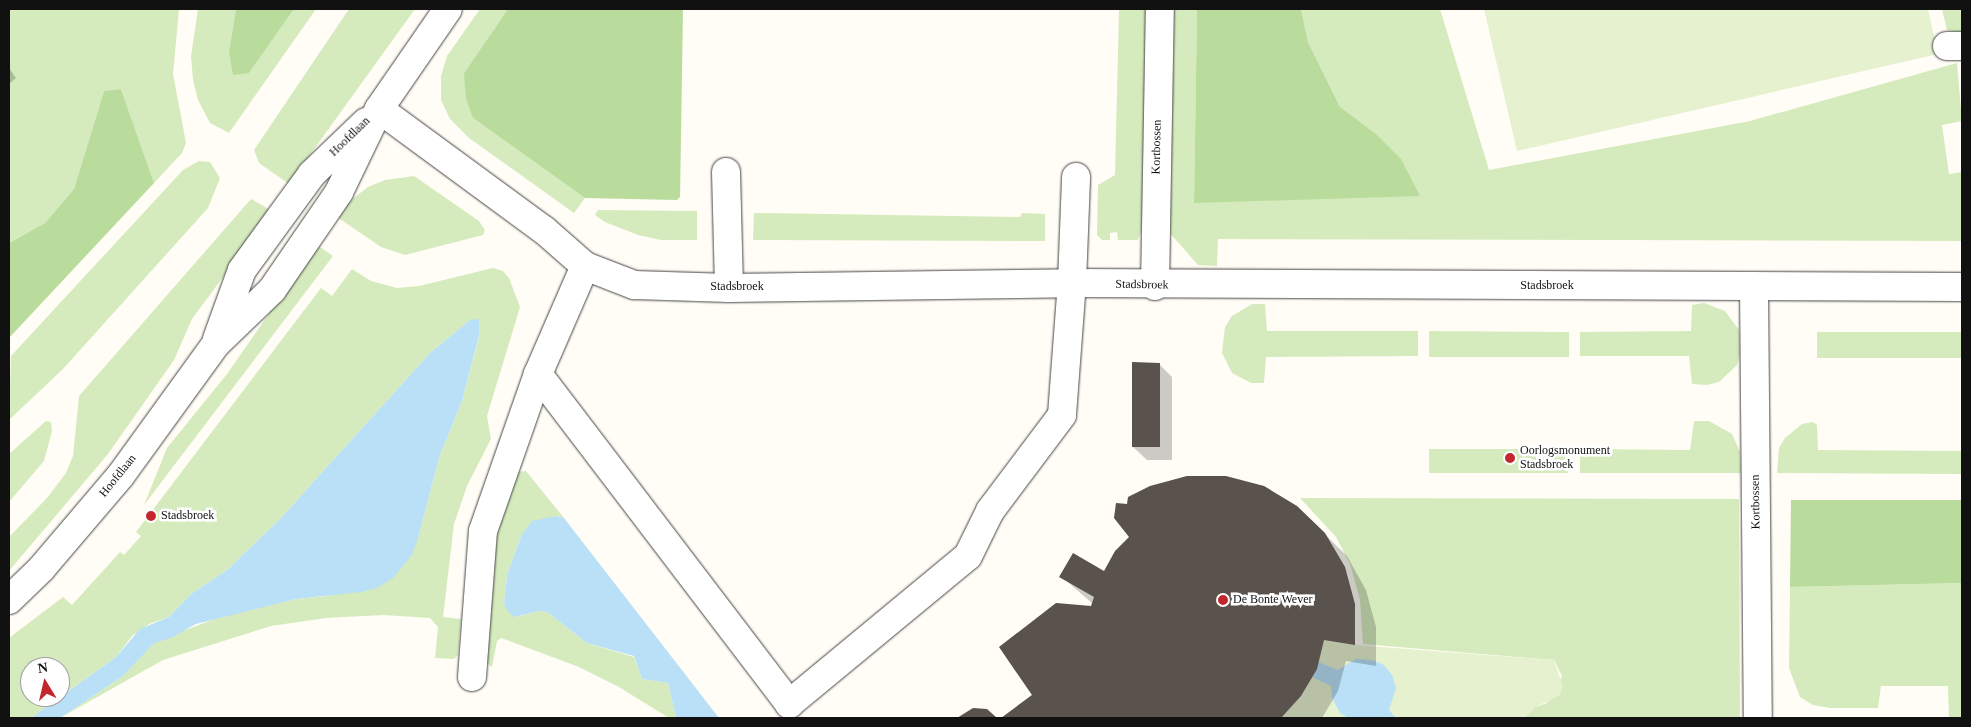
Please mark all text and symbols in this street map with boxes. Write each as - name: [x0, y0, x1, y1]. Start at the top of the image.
- street label: Hoofdlaan: [327, 114, 373, 160]
- street label: Kortbossen: [1149, 120, 1165, 174]
- street label: Stadsbroek: [1115, 277, 1169, 293]
- street label: Stadsbroek: [1520, 279, 1574, 293]
- street label: Stadsbroek: [710, 280, 764, 294]
- place label: Oorlogsmonument Stadsbroek: [1520, 444, 1610, 472]
- street label: Hoofdlaan: [96, 452, 140, 500]
- marker: Oorlogsmonument Stadsbroek: [1504, 452, 1516, 464]
- street label: Kortbossen: [1748, 475, 1764, 529]
- place label: Stadsbroek: [161, 509, 214, 523]
- marker: Stadsbroek: [145, 510, 157, 522]
- place label: De Bonte Wever: [1233, 593, 1313, 607]
- marker: De Bonte Wever: [1217, 594, 1229, 606]
- north arrow: [20, 657, 70, 707]
- text: N: [37, 659, 49, 676]

